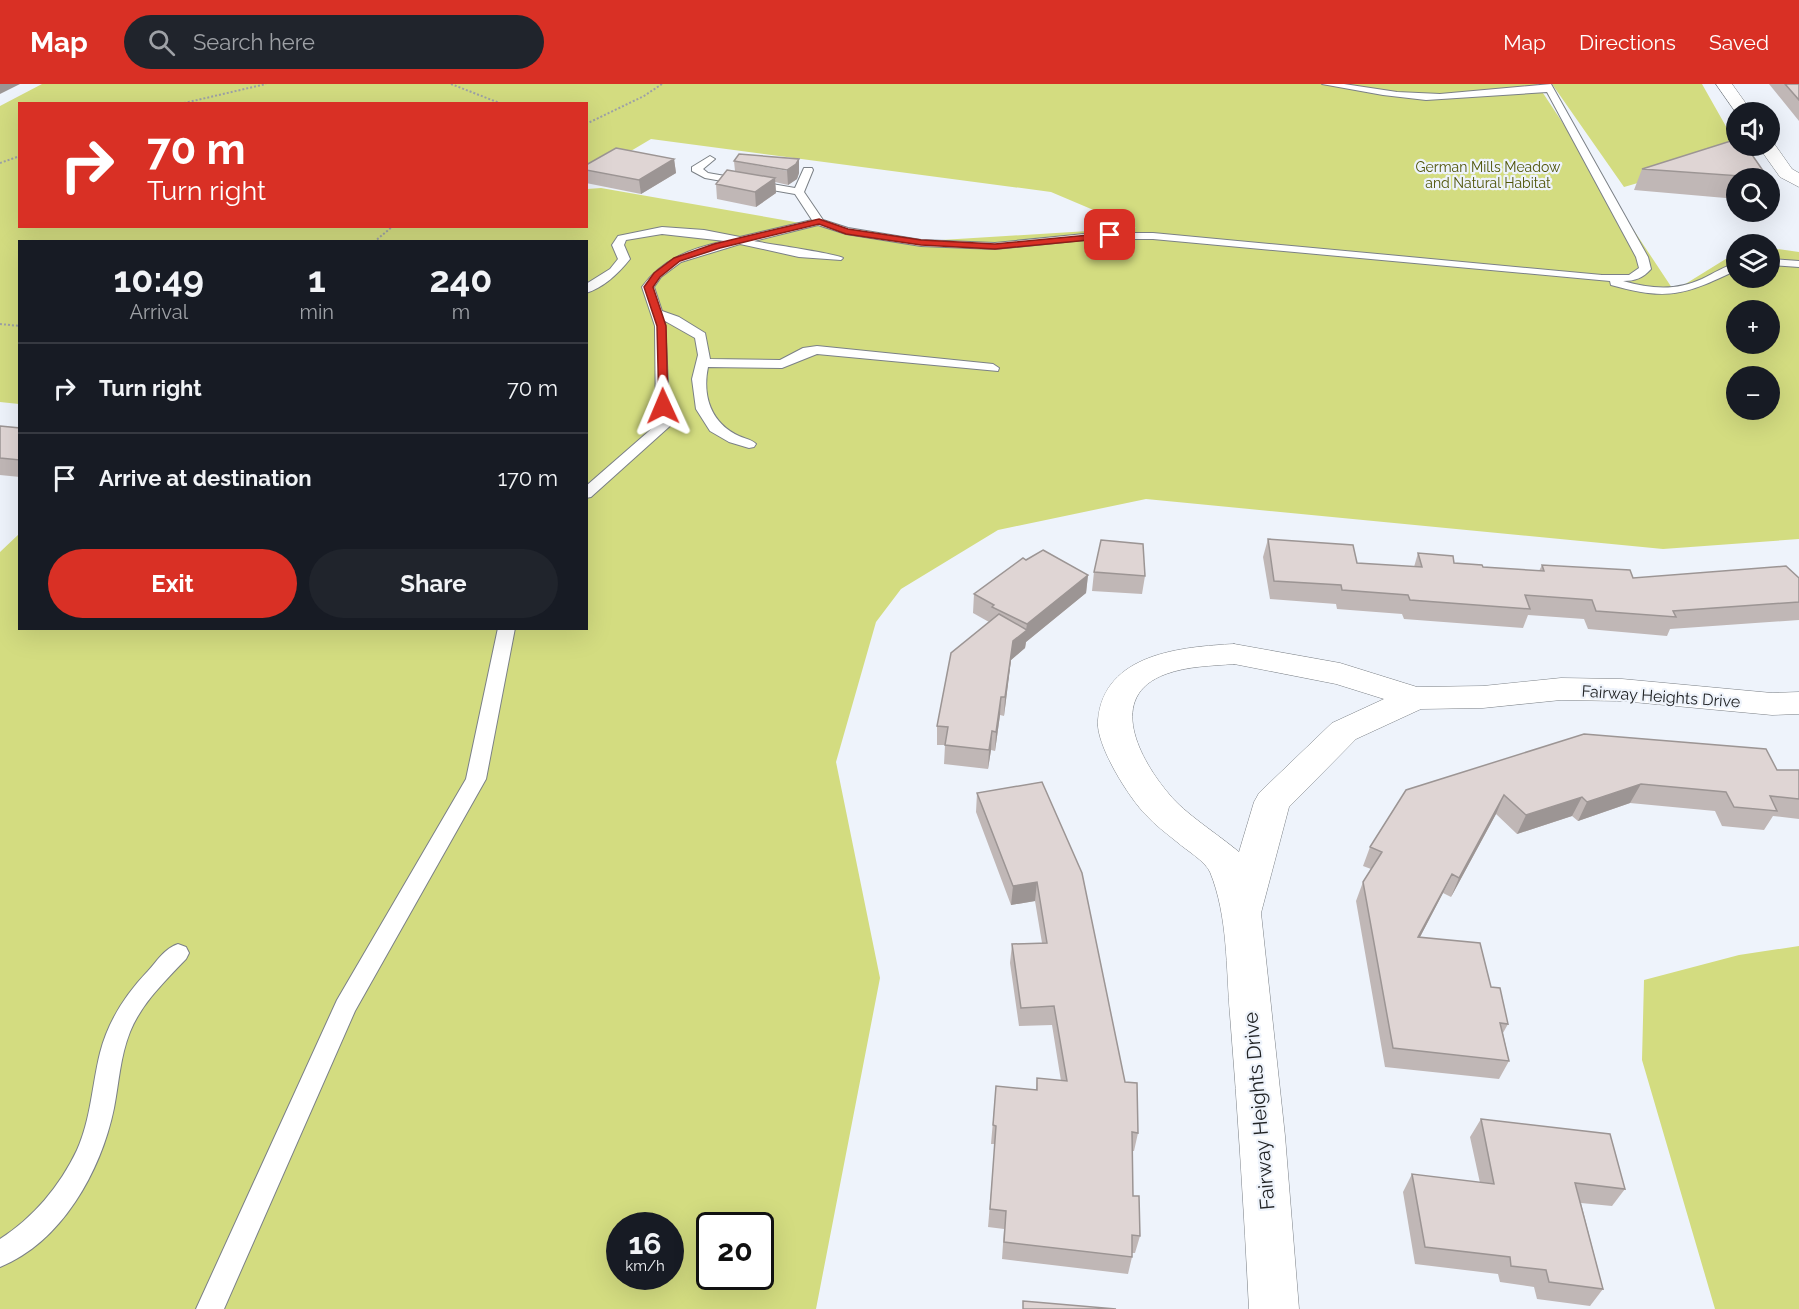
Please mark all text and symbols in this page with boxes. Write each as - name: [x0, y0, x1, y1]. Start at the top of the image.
- search box: [124, 15, 544, 69]
- text: Map: [30, 26, 88, 59]
- icon: search: [145, 26, 178, 59]
- text: Search here: [193, 29, 315, 55]
- text: Map: [1503, 30, 1546, 55]
- text: Directions: [1579, 30, 1676, 55]
- text: Saved: [1709, 30, 1769, 55]
- map controls: [1726, 102, 1780, 420]
- button: sound: [1726, 102, 1780, 156]
- text: 70 m: [147, 125, 246, 174]
- icon: right: [48, 126, 126, 204]
- park label: German Mills Meadow and Natural Habitat: [1416, 159, 1561, 191]
- button: search: [1726, 168, 1780, 222]
- text: Turn right: [147, 175, 266, 206]
- pin: [1084, 209, 1135, 260]
- icon: arrive: [1093, 218, 1126, 251]
- button: layers: [1726, 234, 1780, 288]
- text: 10:49: [114, 258, 204, 300]
- text: 1: [308, 258, 326, 300]
- text: 240: [430, 258, 492, 300]
- text: Arrival: [129, 300, 188, 324]
- text: min: [300, 300, 334, 324]
- text: m: [452, 300, 470, 324]
- button: +: [1726, 300, 1780, 354]
- button: −: [1726, 366, 1780, 420]
- icon: right: [48, 372, 81, 405]
- position arrow: [631, 374, 695, 438]
- text: Turn right: [99, 375, 202, 401]
- text: 70 m: [507, 375, 558, 401]
- icon: arrive: [48, 462, 81, 495]
- text: Arrive at destination: [99, 465, 312, 491]
- text: 170 m: [498, 465, 558, 491]
- button: Exit: [48, 549, 297, 618]
- button: Share: [309, 549, 558, 618]
- street label: Fairway Heights Drive: [1581, 681, 1741, 712]
- street label: Fairway Heights Drive: [1238, 1011, 1280, 1211]
- speed limit sign: 20: [696, 1212, 774, 1290]
- text: 16: [628, 1226, 662, 1261]
- text: km/h: [625, 1257, 665, 1275]

